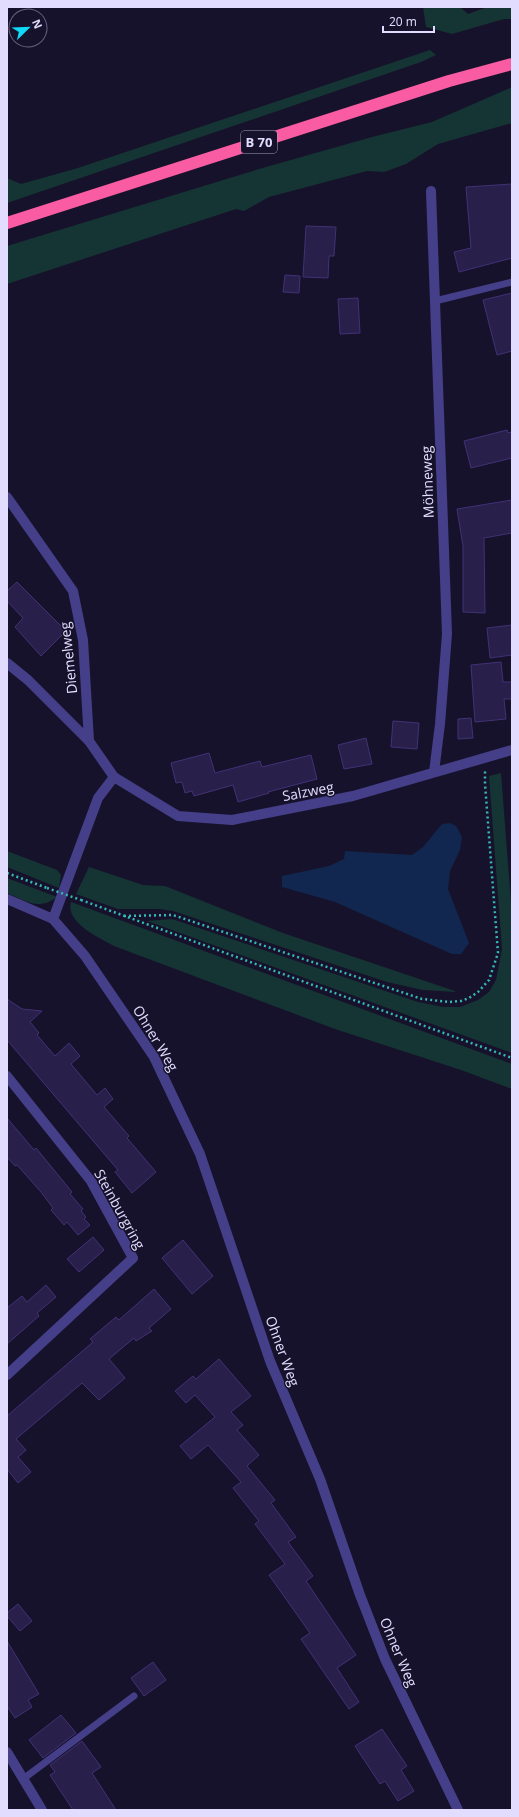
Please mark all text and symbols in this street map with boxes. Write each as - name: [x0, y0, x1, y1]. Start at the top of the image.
- north arrow: [8, 8, 48, 48]
- scale bar: [383, 8, 434, 34]
- text: 20 m: [389, 13, 417, 30]
- text: N: [29, 17, 46, 31]
- road number: B 70: [241, 131, 277, 153]
- street label: Möhneweg: [416, 445, 438, 518]
- street label: Diemelweg: [55, 621, 81, 695]
- street label: Salzweg: [281, 777, 336, 805]
- street label: Ohner Weg: [129, 1002, 183, 1075]
- street label: Steinburgring: [90, 1166, 150, 1253]
- street label: Ohner Weg: [261, 1313, 305, 1389]
- street label: Ohner Weg: [376, 1614, 422, 1690]

